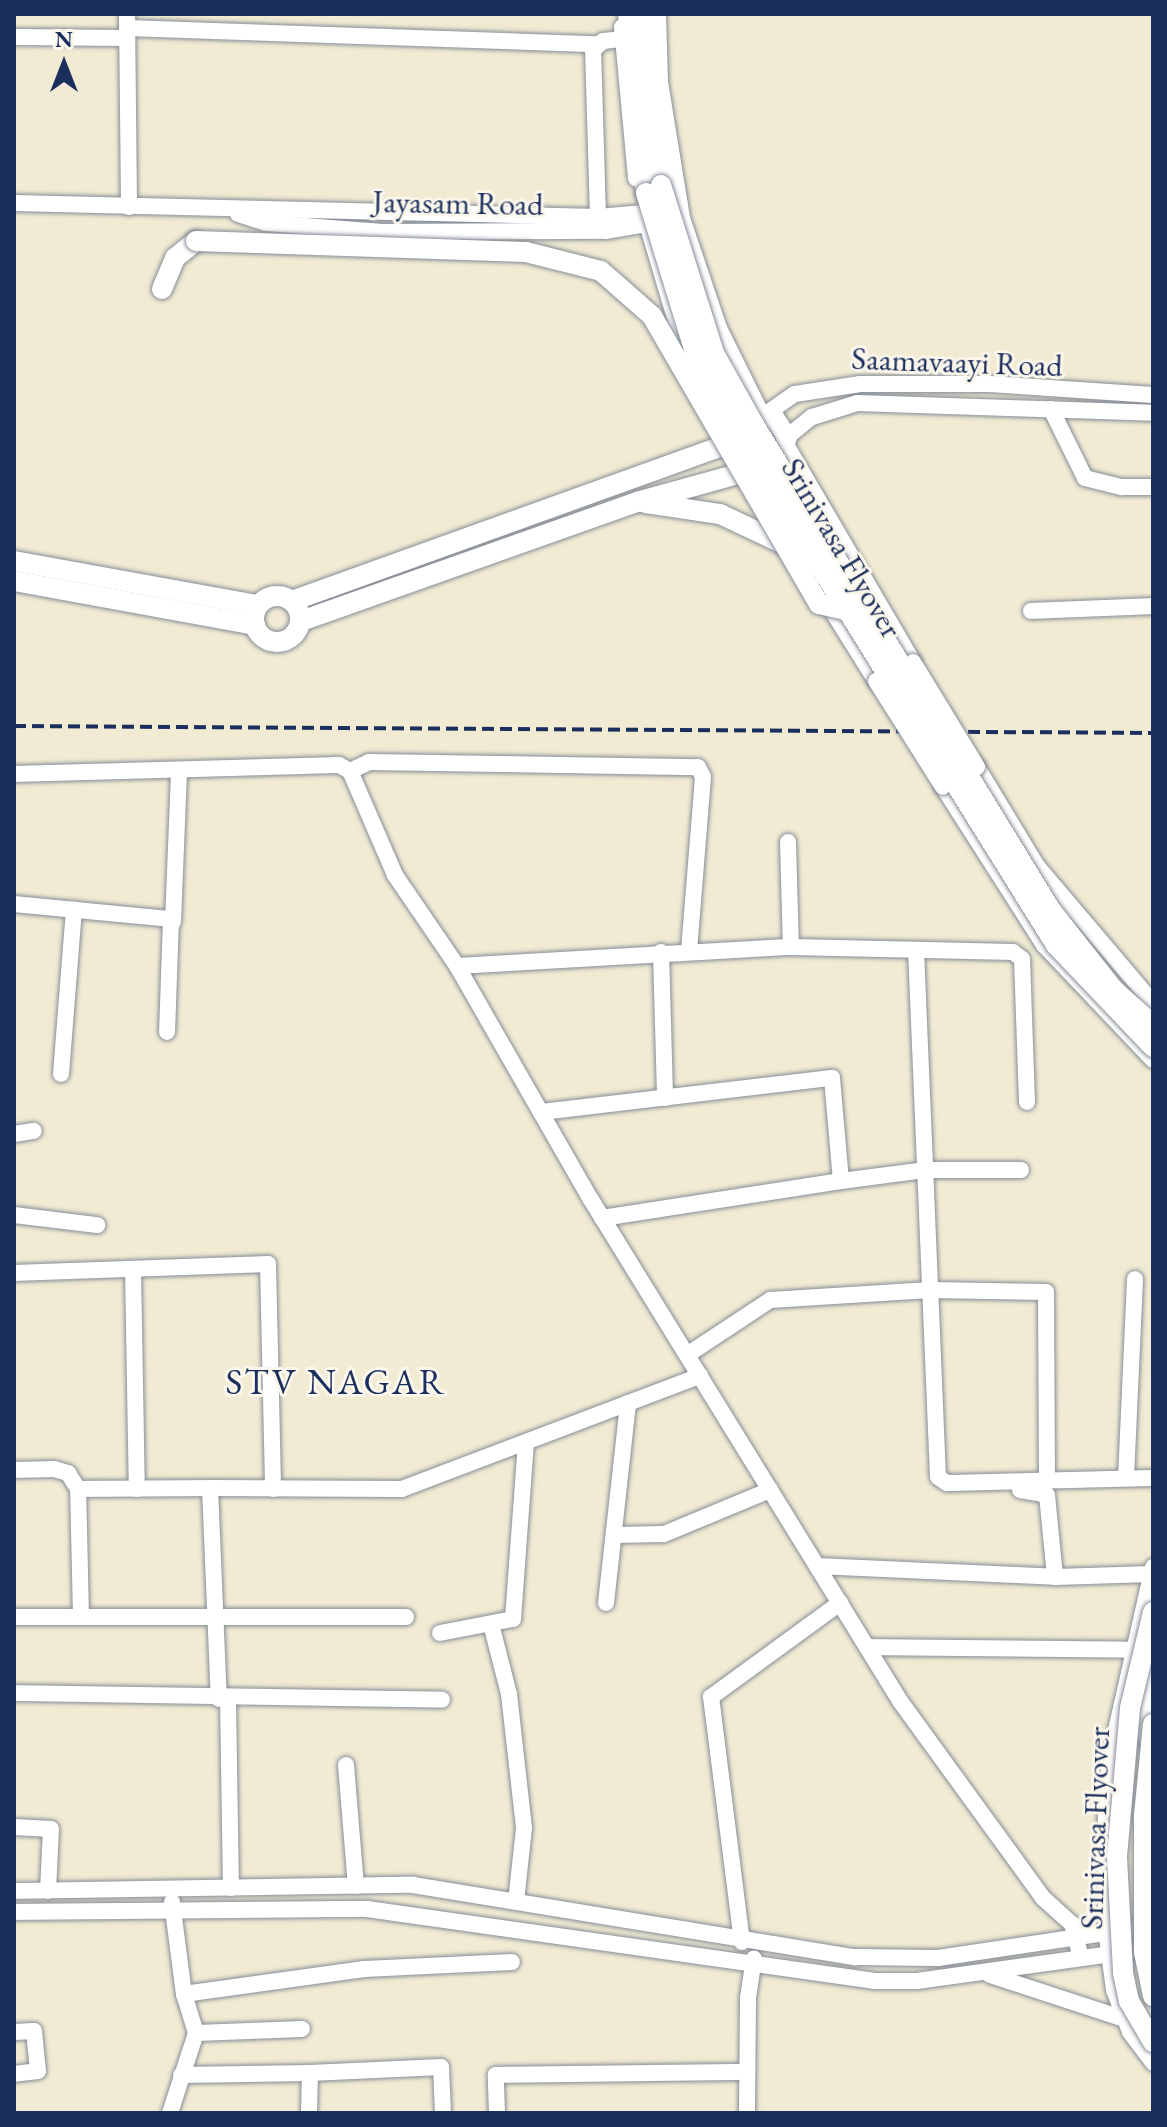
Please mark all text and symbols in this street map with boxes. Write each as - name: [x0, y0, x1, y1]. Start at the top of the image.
- north arrow: [24, 24, 104, 104]
- text: N: [55, 25, 73, 54]
- street label: Jayasam Road: [372, 182, 544, 224]
- street label: Saamavaayi Road: [851, 339, 1063, 385]
- street label: Srinivasa Flyover: [773, 451, 911, 645]
- district label: STV NAGAR: [226, 1360, 446, 1404]
- street label: Srinivasa Flyover: [1072, 1726, 1118, 1930]

